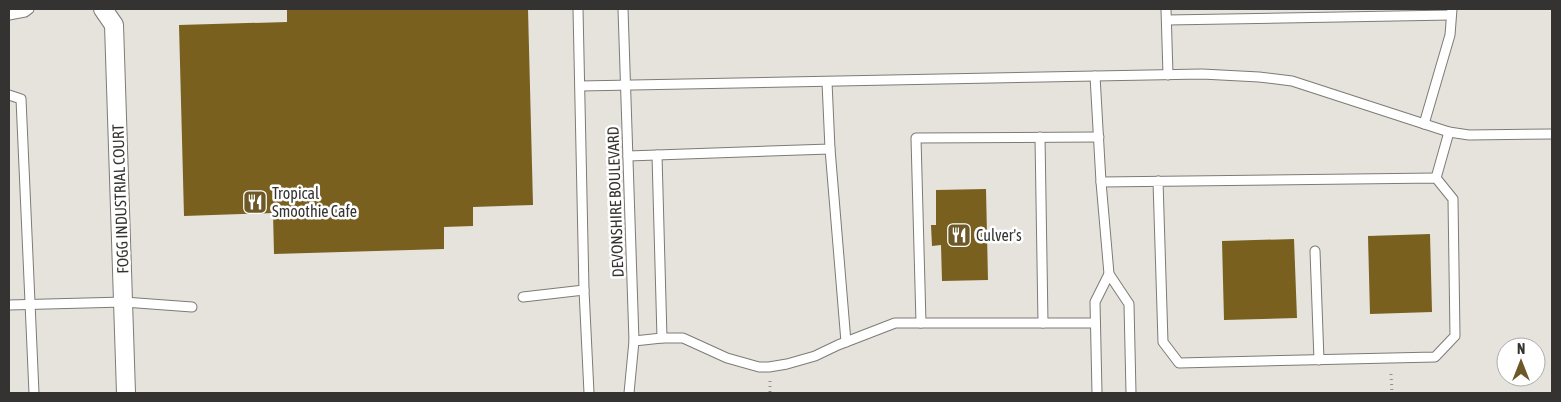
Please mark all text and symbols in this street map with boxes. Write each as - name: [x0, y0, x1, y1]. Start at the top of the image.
- street label: FOGG INDUSTRIAL COURT: [108, 124, 132, 274]
- street label: DEVONSHIRE BOULEVARD: [603, 126, 627, 278]
- place label: Tropical Smoothie Cafe: [272, 184, 357, 220]
- restaurant icon: Tropical Smoothie Cafe: [242, 189, 268, 215]
- restaurant icon: Culver's: [946, 222, 972, 248]
- place label: Culver's: [976, 226, 1022, 244]
- north arrow: [1496, 337, 1546, 387]
- text: N: [1517, 341, 1525, 357]

